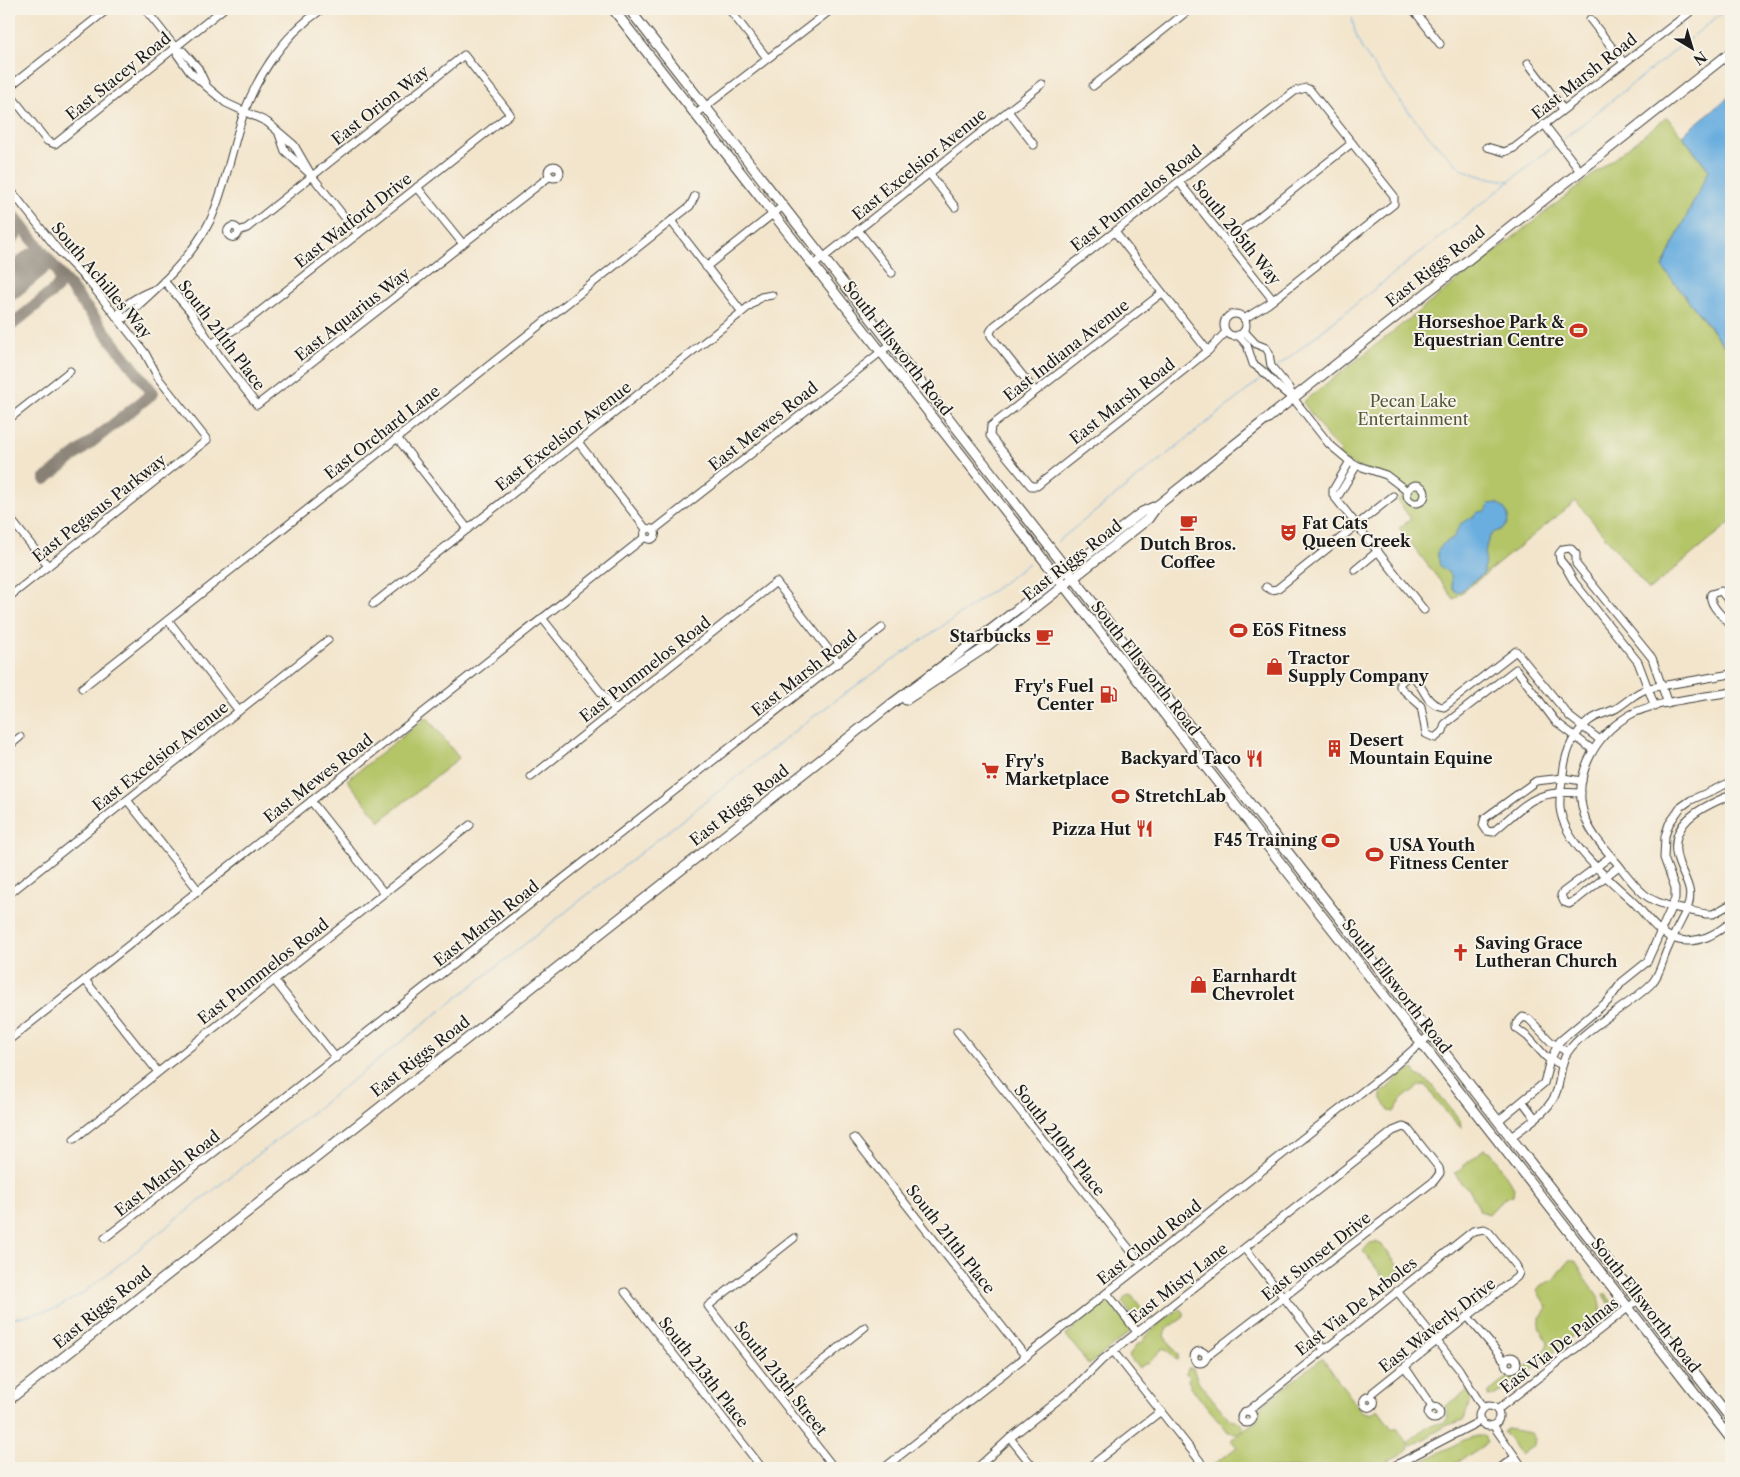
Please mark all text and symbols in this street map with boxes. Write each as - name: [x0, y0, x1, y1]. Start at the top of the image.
- north arrow: [1668, 22, 1718, 72]
- street label: East Stacey Road: [61, 27, 175, 124]
- street label: East Marsh Road: [1527, 28, 1641, 123]
- text: N: [1690, 47, 1710, 69]
- street label: East Orion Way: [327, 60, 433, 149]
- street label: East Excelsior Avenue: [848, 104, 990, 224]
- street label: East Pummelos Road: [1066, 140, 1206, 255]
- street label: East Watford Drive: [290, 168, 416, 272]
- street label: South 205th Way: [1188, 175, 1286, 289]
- street label: South Achilles Way: [48, 218, 157, 343]
- street label: East Riggs Road: [1381, 221, 1489, 311]
- street label: East Aquarius Way: [291, 262, 414, 365]
- street label: South 211th Place: [174, 276, 270, 394]
- street label: South Ellsworth Road: [839, 277, 957, 420]
- street label: East Indiana Avenue: [999, 295, 1133, 405]
- place label: Horseshoe Park & Equestrian Centre: [1413, 312, 1565, 350]
- sports icon: Horseshoe Park & Equestrian Centre: [1568, 321, 1588, 341]
- street label: East Marsh Road: [1065, 353, 1179, 448]
- street label: East Excelsior Avenue: [491, 377, 635, 495]
- street label: East Mewes Road: [704, 377, 822, 475]
- street label: East Orchard Lane: [320, 381, 444, 483]
- park label: Pecan Lake Entertainment: [1358, 391, 1469, 429]
- street label: East Pegasus Parkway: [28, 449, 171, 566]
- cafe icon: Dutch Bros. Coffee: [1178, 513, 1198, 533]
- place label: Fat Cats Queen Creek: [1302, 513, 1411, 551]
- street label: East Riggs Road: [1018, 515, 1126, 605]
- theatre icon: Fat Cats Queen Creek: [1278, 522, 1298, 542]
- place label: Dutch Bros. Coffee: [1140, 534, 1236, 572]
- street label: South Ellsworth Road: [1087, 597, 1205, 740]
- street label: East Pummelos Road: [575, 611, 715, 726]
- sports icon: EōS Fitness: [1228, 620, 1248, 640]
- place label: EōS Fitness: [1252, 620, 1346, 640]
- street label: East Marsh Road: [747, 625, 861, 720]
- place label: Starbucks: [949, 626, 1031, 646]
- cafe icon: Starbucks: [1035, 626, 1055, 646]
- place label: Tractor Supply Company: [1288, 648, 1430, 686]
- shop icon: Tractor Supply Company: [1264, 657, 1284, 677]
- place label: Fry's Fuel Center: [1014, 676, 1094, 714]
- fuel station icon: Fry's Fuel Center: [1098, 685, 1118, 705]
- street label: East Excelsior Avenue: [88, 697, 232, 815]
- street label: East Mewes Road: [259, 729, 377, 827]
- place label: Desert Mountain Equine: [1349, 730, 1493, 768]
- building icon: Desert Mountain Equine: [1325, 739, 1345, 759]
- place label: Backyard Taco: [1121, 748, 1241, 768]
- restaurant icon: Backyard Taco: [1245, 748, 1265, 768]
- place label: Fry's Marketplace: [1005, 751, 1109, 789]
- street label: East Riggs Road: [685, 760, 793, 850]
- supermarket icon: Fry's Marketplace: [981, 760, 1001, 780]
- sports icon: StretchLab: [1111, 786, 1131, 806]
- place label: StretchLab: [1135, 786, 1226, 806]
- place label: Pizza Hut: [1052, 819, 1132, 839]
- restaurant icon: Pizza Hut: [1135, 819, 1155, 839]
- place label: F45 Training: [1214, 830, 1318, 850]
- sports icon: F45 Training: [1321, 830, 1341, 850]
- place label: USA Youth Fitness Center: [1389, 835, 1509, 873]
- sports icon: USA Youth Fitness Center: [1365, 844, 1385, 864]
- street label: East Marsh Road: [429, 875, 543, 970]
- street label: East Pummelos Road: [193, 913, 333, 1028]
- street label: South Ellsworth Road: [1338, 915, 1456, 1058]
- place label: Saving Grace Lutheran Church: [1475, 933, 1617, 971]
- church icon: Saving Grace Lutheran Church: [1451, 942, 1471, 962]
- place label: Earnhardt Chevrolet: [1212, 966, 1297, 1004]
- shop icon: Earnhardt Chevrolet: [1188, 975, 1208, 995]
- street label: East Riggs Road: [366, 1011, 474, 1101]
- street label: South 210th Place: [1010, 1080, 1110, 1200]
- street label: East Marsh Road: [110, 1125, 224, 1220]
- street label: South 211th Place: [902, 1180, 1000, 1298]
- street label: East Cloud Road: [1093, 1195, 1205, 1289]
- street label: East Sunset Drive: [1257, 1207, 1375, 1305]
- street label: South Ellsworth Road: [1587, 1234, 1705, 1377]
- street label: East Misty Lane: [1124, 1238, 1232, 1328]
- street label: East Via De Arboles: [1291, 1252, 1421, 1360]
- street label: East Riggs Road: [49, 1261, 155, 1353]
- street label: East Waverly Drive: [1375, 1273, 1499, 1377]
- street label: East Via De Palmas: [1496, 1293, 1622, 1397]
- street label: South 213th Place: [655, 1313, 753, 1431]
- street label: South 213th Street: [730, 1317, 832, 1439]

